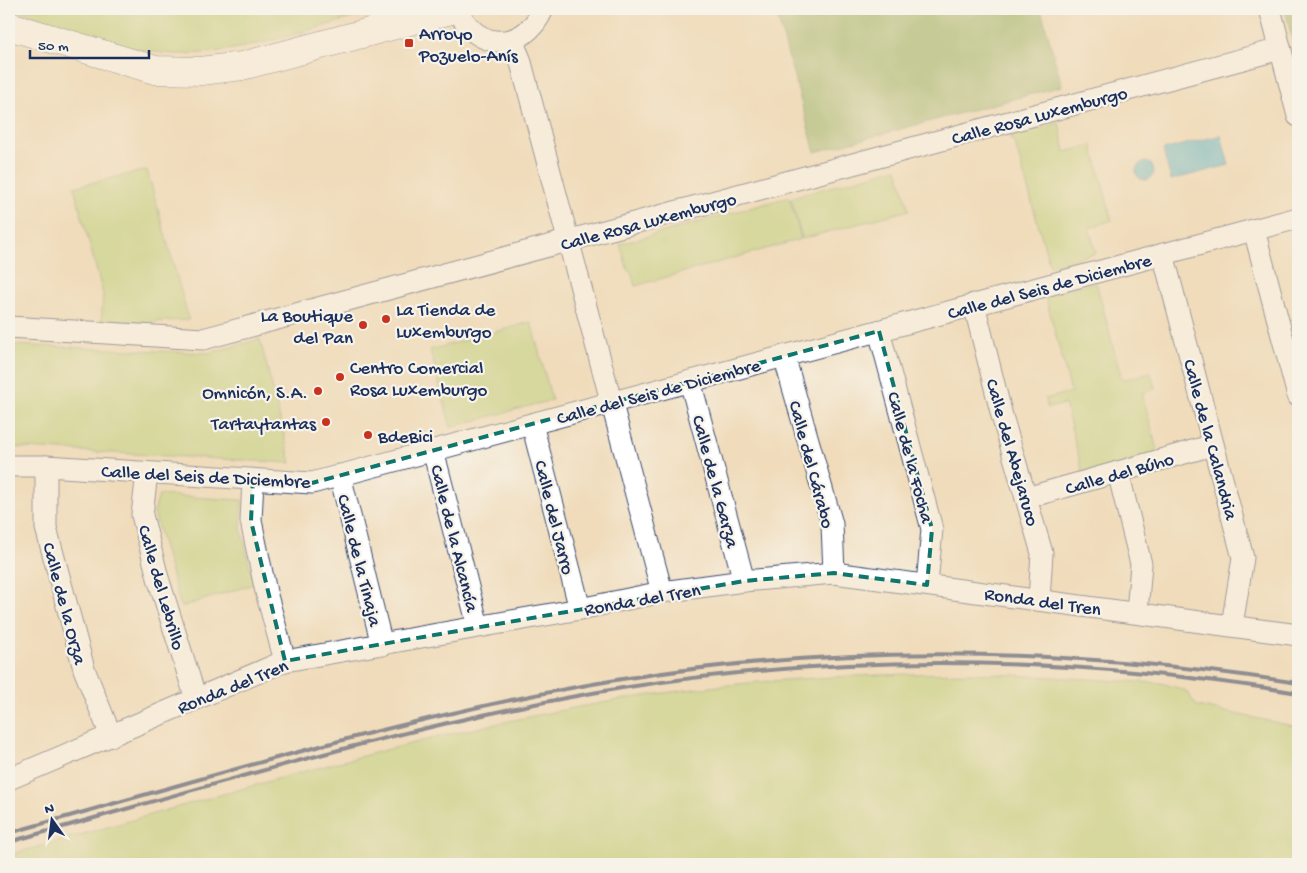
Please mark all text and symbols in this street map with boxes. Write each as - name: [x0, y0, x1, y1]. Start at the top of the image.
- place label: Arroyo Pozuelo-Anís: [418, 24, 519, 69]
- scale bar: [30, 28, 149, 60]
- marker: Arroyo Pozuelo-Anís: [403, 37, 415, 49]
- text: 50 m: [38, 38, 69, 56]
- street label: Calle Rosa Luxemburgo: [950, 83, 1130, 152]
- street label: Calle Rosa Luxemburgo: [559, 189, 739, 258]
- street label: Calle del Seis de Diciembre: [946, 250, 1154, 327]
- place label: La Tienda de Luxemburgo: [396, 300, 496, 345]
- place label: La Boutique del Pan: [261, 306, 353, 351]
- marker: La Tienda de Luxemburgo: [380, 313, 392, 325]
- marker: La Boutique del Pan: [357, 319, 369, 331]
- street label: Calle del Seis de Diciembre: [555, 355, 763, 432]
- street label: Calle de la Calandria: [1176, 357, 1241, 524]
- place label: Centro Comercial Rosa Luxemburgo: [350, 358, 487, 403]
- marker: Centro Comercial Rosa Luxemburgo: [334, 371, 346, 383]
- street label: Calle del Abejaruco: [979, 377, 1043, 529]
- place label: Omnicón, S.A.: [202, 383, 308, 406]
- marker: Omnicón, S.A.: [312, 385, 324, 397]
- street label: Calle de la Focha: [880, 390, 938, 527]
- street label: Calle del Cárabo: [782, 399, 838, 531]
- street label: Calle de la Garza: [685, 413, 743, 552]
- place label: Tartaytantas: [210, 414, 317, 437]
- marker: Tartaytantas: [320, 416, 332, 428]
- place label: BdeBici: [377, 427, 433, 450]
- marker: BdeBici: [362, 429, 374, 441]
- street label: Calle del Búho: [1063, 449, 1177, 502]
- street label: Calle del Jarro: [527, 458, 578, 578]
- street label: Calle del Seis de Diciembre: [100, 462, 311, 495]
- street label: Calle de la Alcancía: [423, 463, 482, 616]
- street label: Calle de la Tinaja: [330, 492, 385, 631]
- street label: Calle del Lebrillo: [131, 523, 189, 653]
- street label: Calle de la Orza: [35, 540, 90, 669]
- street label: Ronda del Tren: [583, 580, 702, 623]
- street label: Ronda del Tren: [983, 584, 1102, 623]
- street label: Ronda del Tren: [175, 656, 292, 721]
- north arrow: [28, 796, 78, 846]
- text: N: [43, 800, 56, 819]

